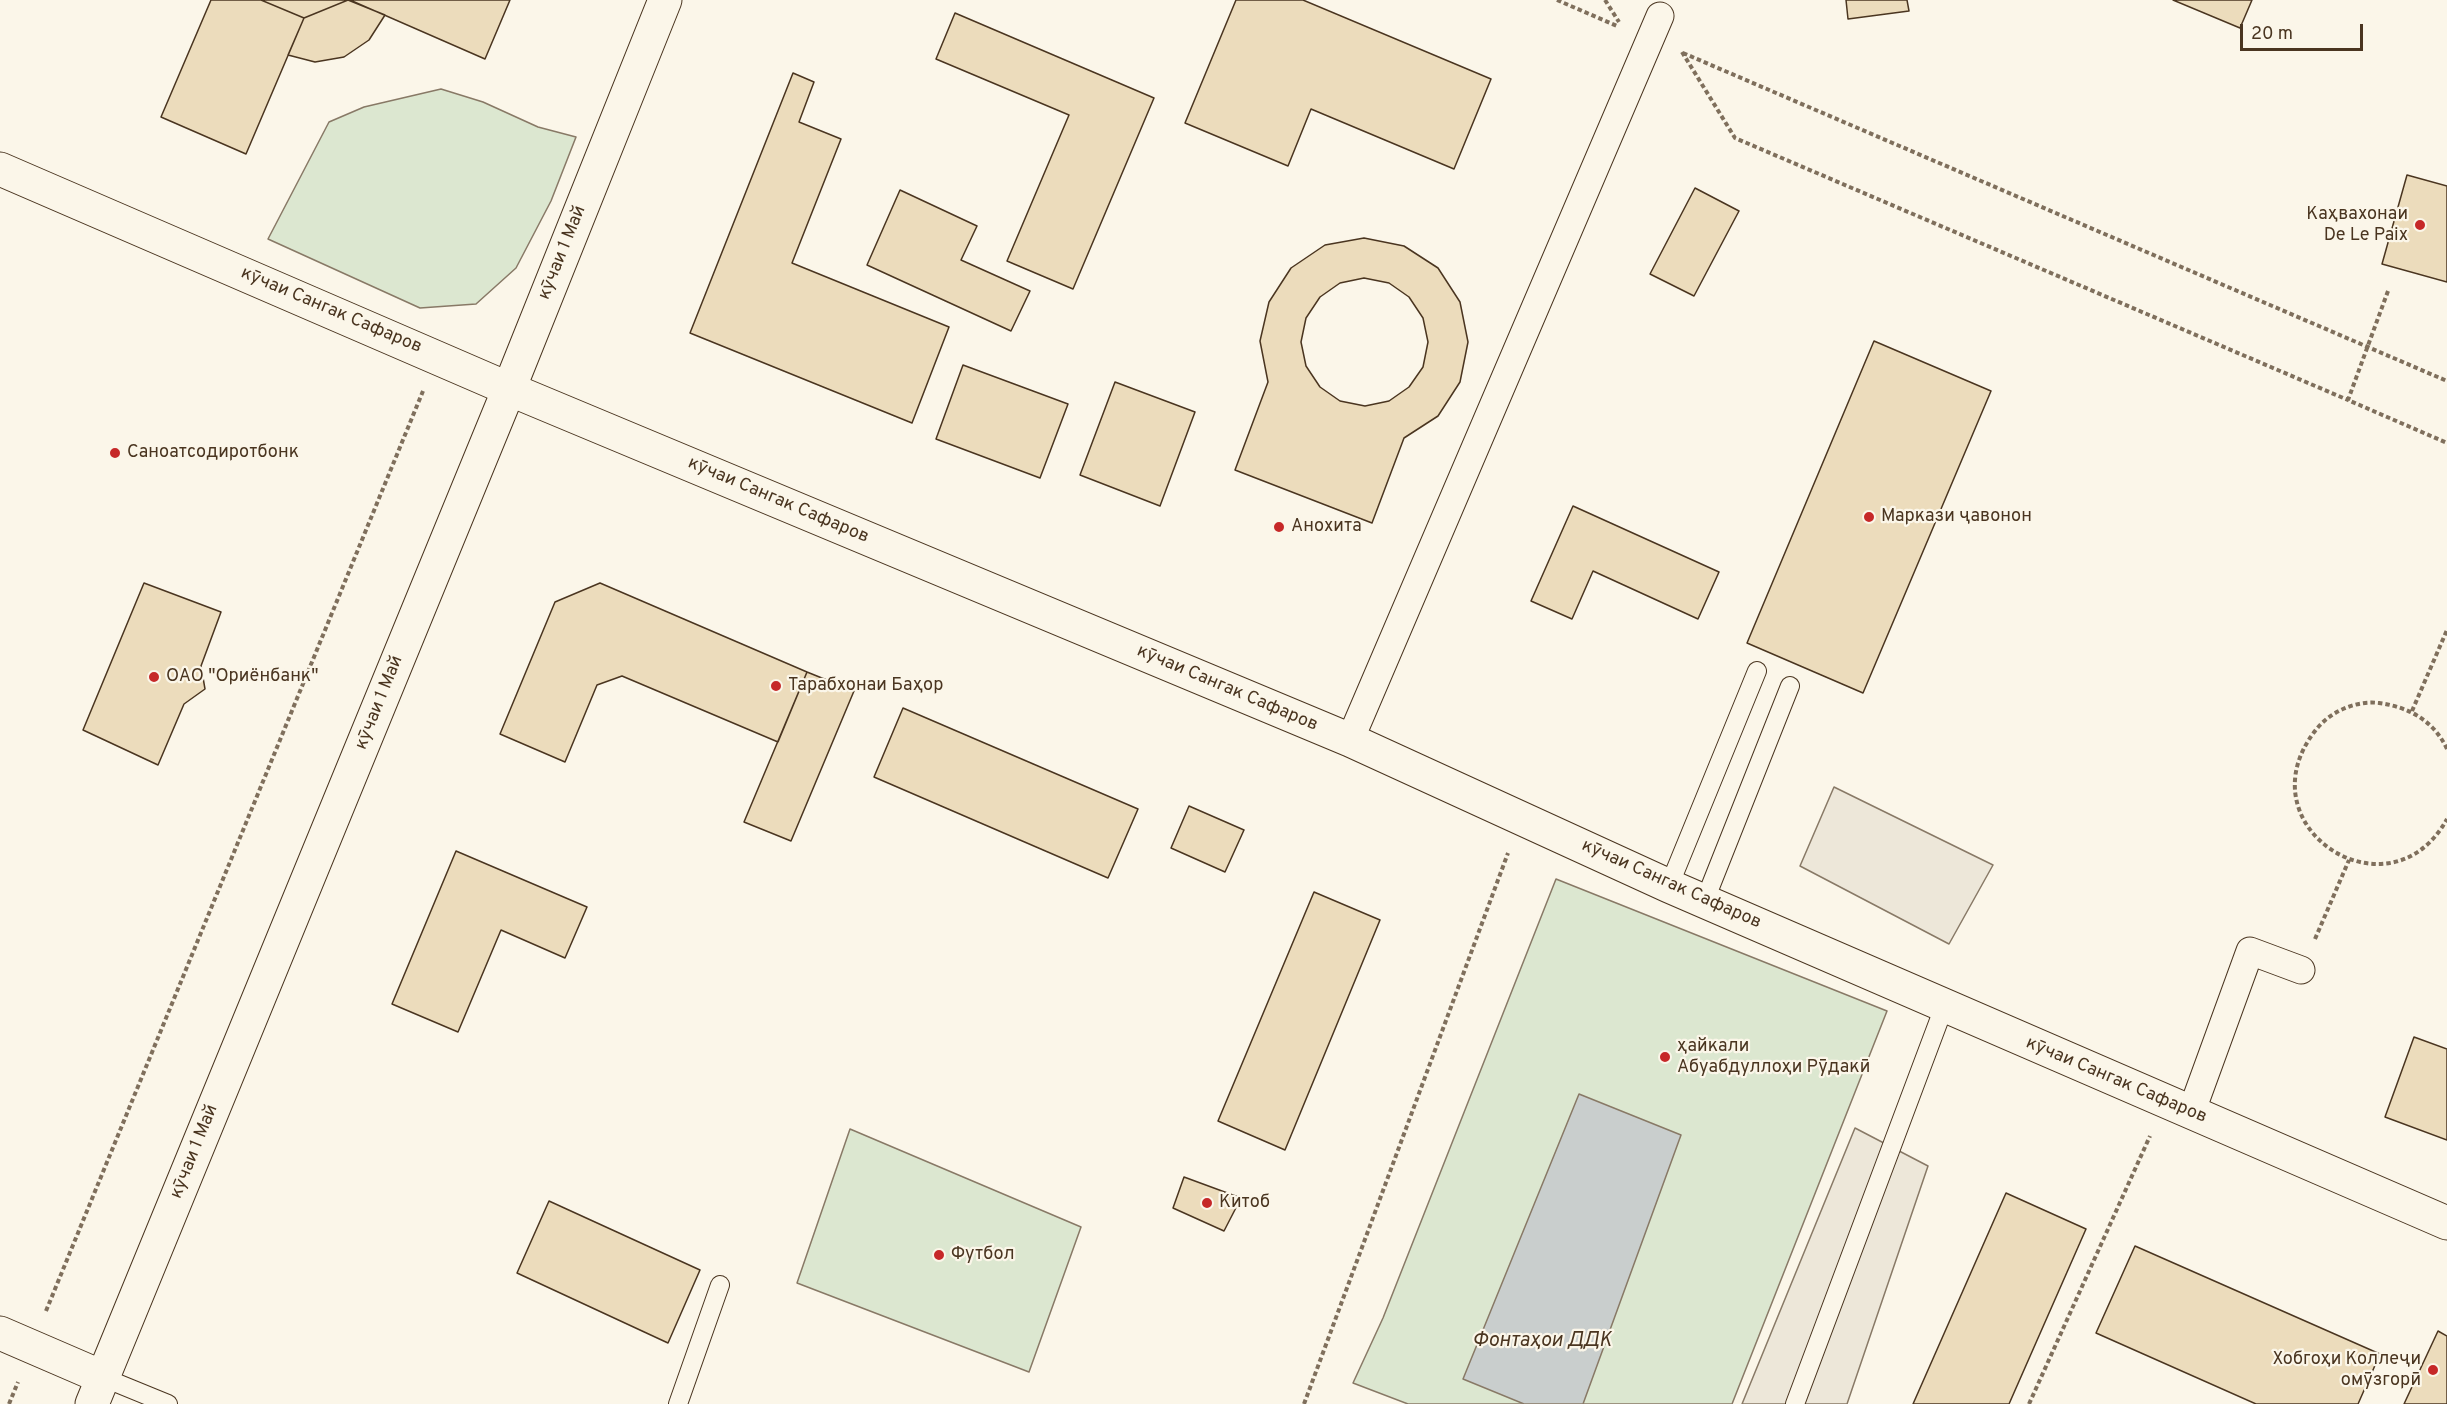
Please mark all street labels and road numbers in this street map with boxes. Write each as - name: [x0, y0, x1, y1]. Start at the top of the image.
- street label: кӯчаи 1 Май: [534, 203, 592, 303]
- street label: кӯчаи Сангак Сафаров: [237, 263, 425, 359]
- street label: кӯчаи Сангак Сафаров: [684, 453, 872, 549]
- street label: кӯчаи Сангак Сафаров: [1133, 641, 1321, 737]
- street label: кӯчаи 1 Май: [351, 653, 409, 753]
- street label: кӯчаи Сангак Сафаров: [1578, 836, 1764, 934]
- street label: кӯчаи Сангак Сафаров: [2022, 1033, 2210, 1129]
- street label: кӯчаи 1 Май: [166, 1102, 224, 1202]

